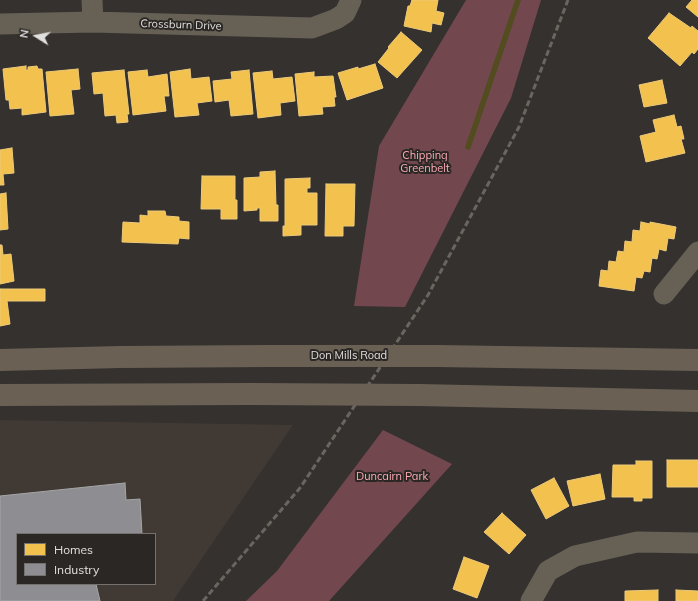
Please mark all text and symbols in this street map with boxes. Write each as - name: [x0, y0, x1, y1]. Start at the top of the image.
- north arrow: [16, 16, 56, 56]
- street label: Crossburn Drive: [140, 17, 222, 33]
- text: N: [17, 28, 32, 39]
- park label: Chipping Greenbelt: [400, 149, 450, 175]
- street label: Don Mills Road: [311, 349, 387, 363]
- park label: Duncairn Park: [356, 470, 428, 484]
- legend: [16, 533, 156, 585]
- text: Homes: [54, 542, 93, 557]
- text: Industry: [54, 562, 99, 577]

